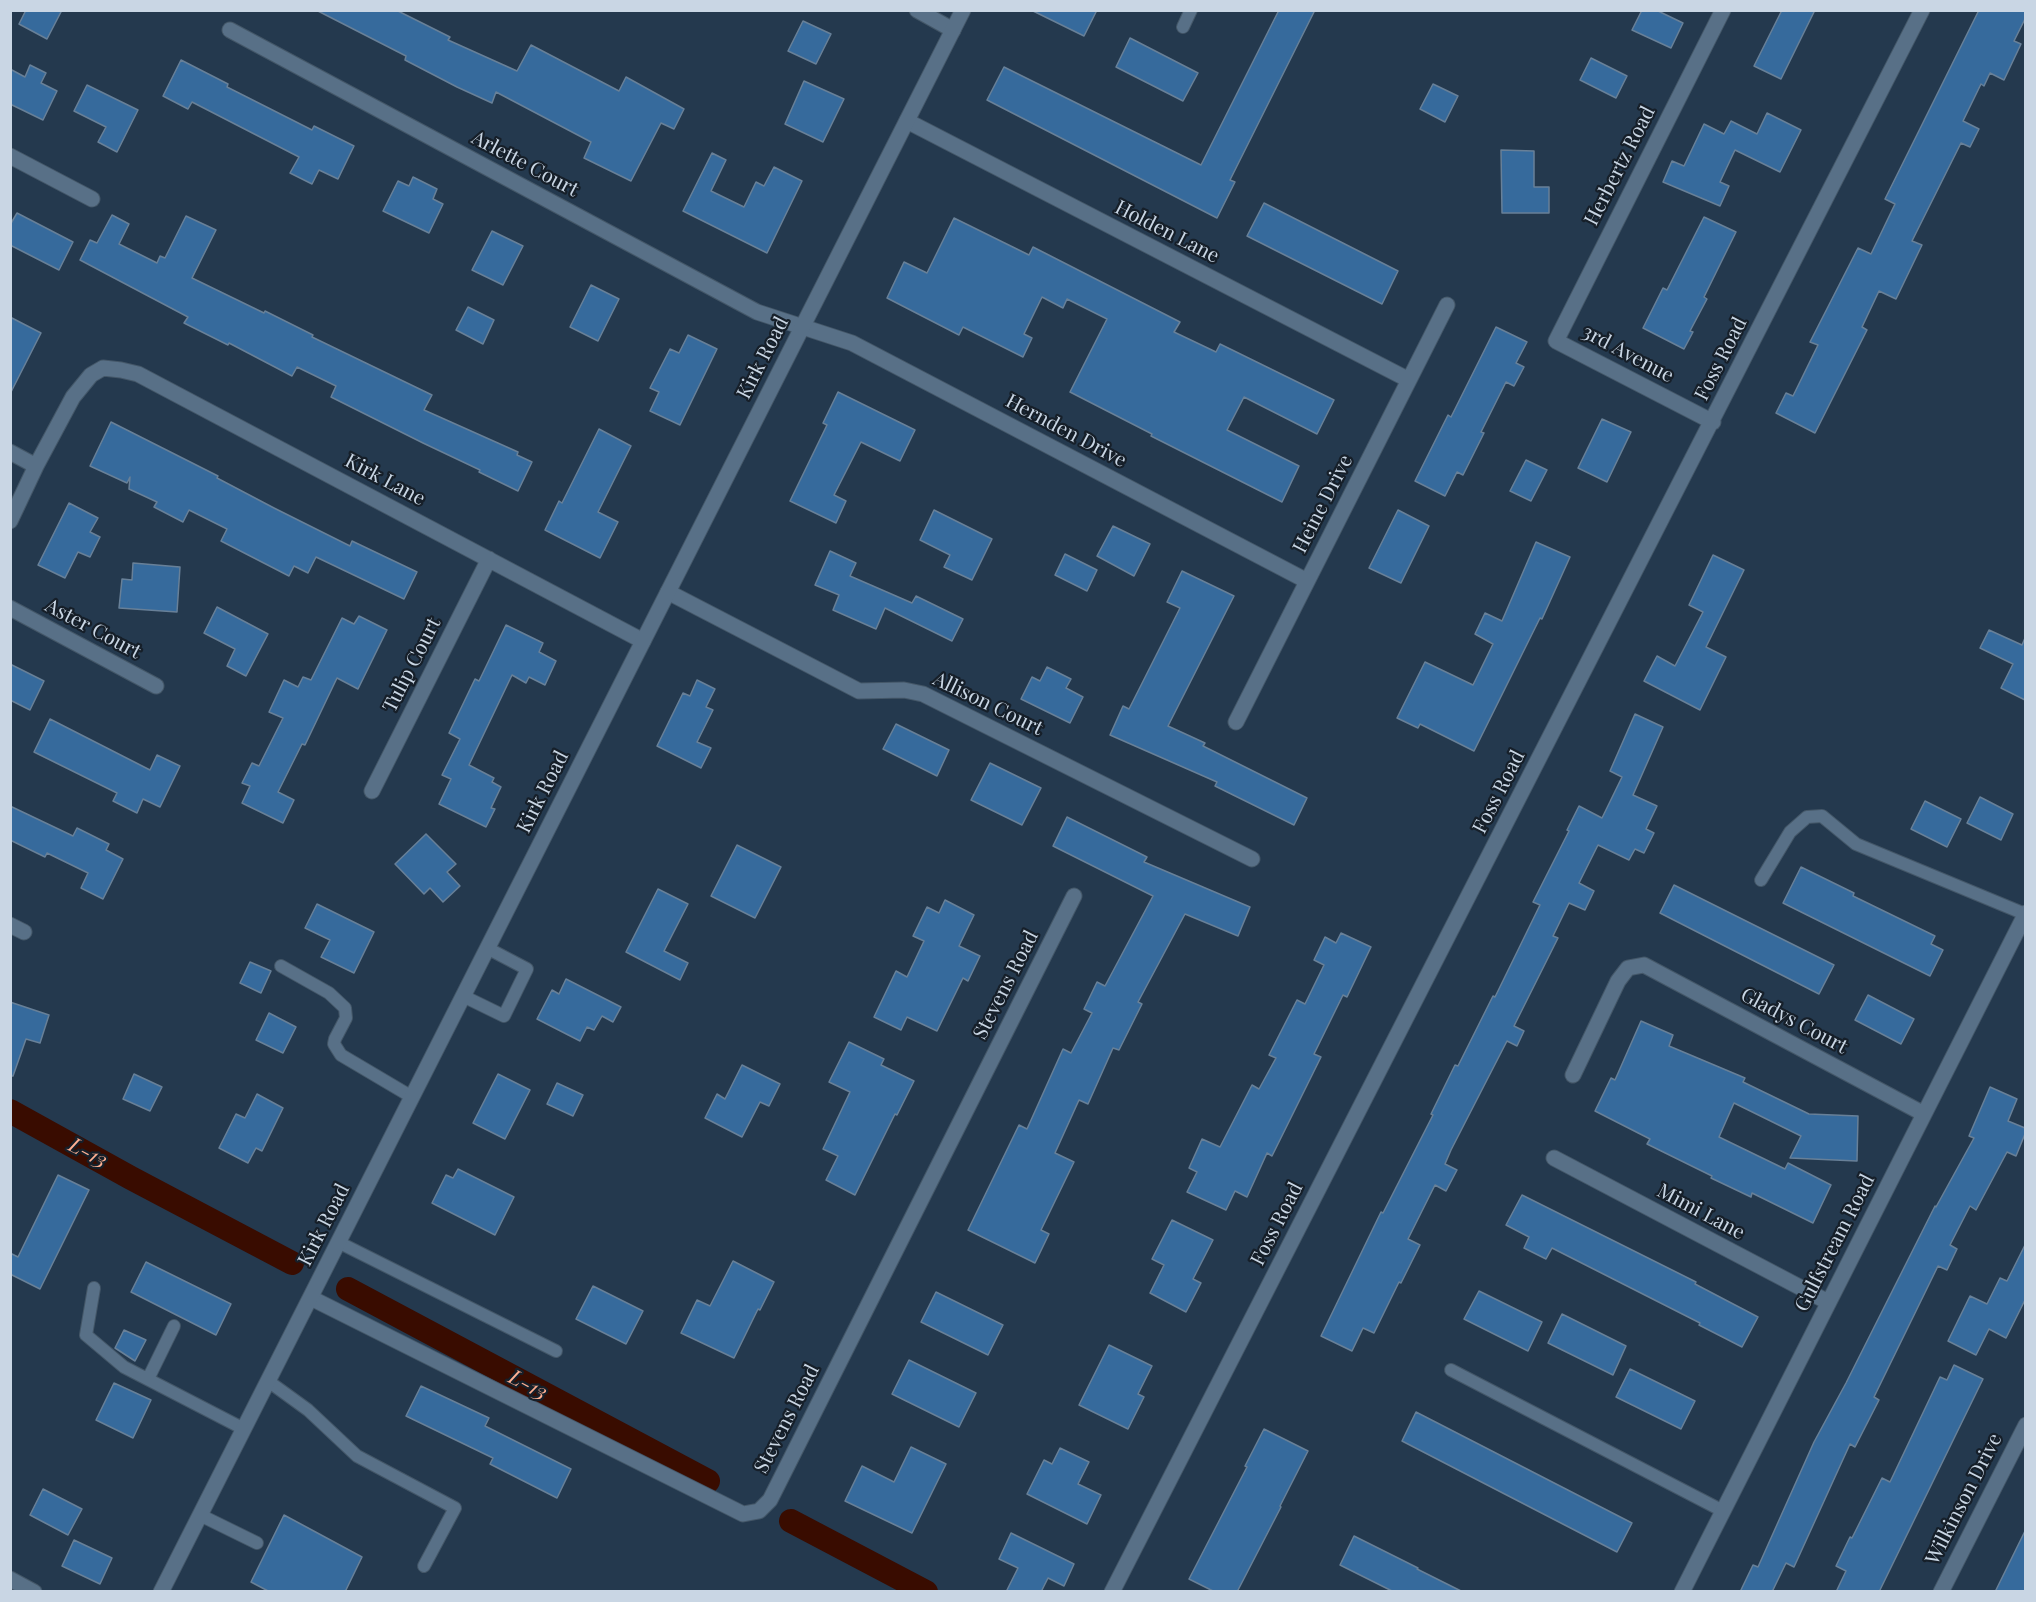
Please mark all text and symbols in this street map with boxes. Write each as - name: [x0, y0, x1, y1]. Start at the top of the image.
- street label: Herbertz Road: [1580, 102, 1660, 230]
- street label: Arlette Court: [467, 126, 583, 202]
- street label: Holden Lane: [1111, 196, 1223, 268]
- street label: Kirk Road: [732, 313, 794, 403]
- street label: Foss Road: [1690, 313, 1752, 405]
- street label: 3rd Avenue: [1578, 320, 1678, 388]
- street label: Hernden Drive: [1002, 389, 1130, 473]
- street label: Kirk Lane: [341, 449, 429, 511]
- street label: Heine Drive: [1288, 451, 1358, 557]
- street label: Aster Court: [41, 594, 145, 664]
- street label: Tulip Court: [378, 614, 446, 716]
- street label: Allison Court: [929, 667, 1047, 741]
- street label: Foss Road: [1468, 746, 1530, 838]
- street label: Kirk Road: [512, 747, 574, 837]
- street label: Stevens Road: [968, 927, 1044, 1043]
- street label: Gladys Court: [1737, 983, 1851, 1059]
- water label: L-13: [64, 1132, 112, 1174]
- street label: Gulfstream Road: [1790, 1170, 1880, 1316]
- street label: Foss Road: [1246, 1178, 1308, 1270]
- street label: Mimi Lane: [1653, 1179, 1749, 1245]
- street label: Kirk Road: [293, 1180, 355, 1270]
- street label: Stevens Road: [749, 1361, 825, 1477]
- water label: L-13: [504, 1364, 552, 1406]
- street label: Wilkinson Drive: [1921, 1430, 2007, 1568]

